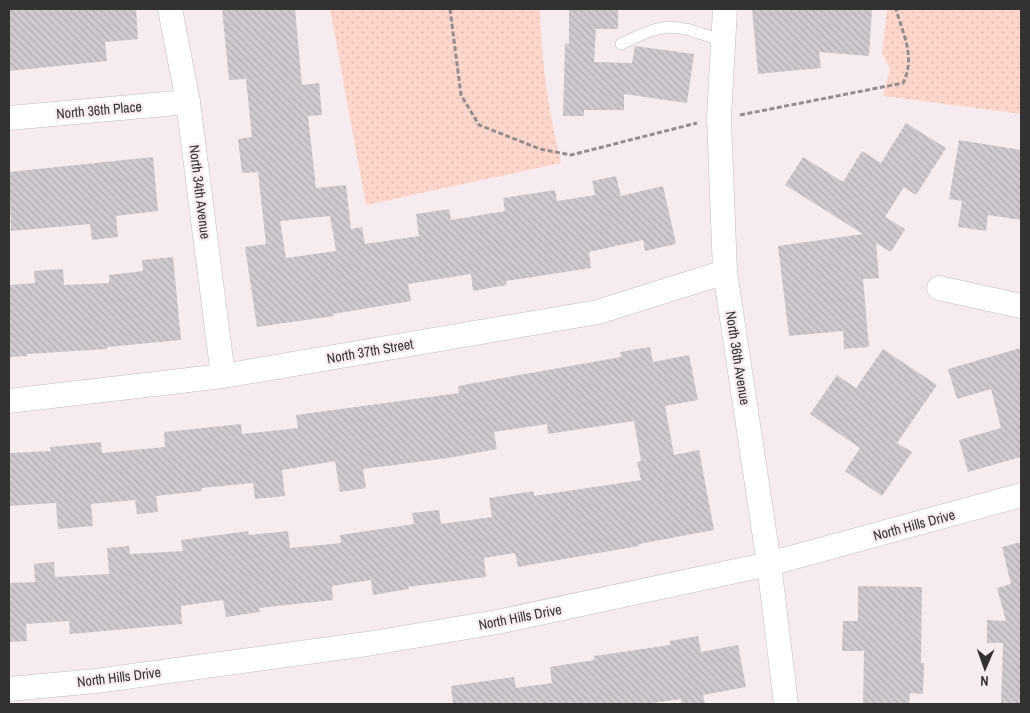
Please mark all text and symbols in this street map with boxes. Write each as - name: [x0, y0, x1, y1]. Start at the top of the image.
- street label: North 36th Place: [56, 97, 142, 123]
- street label: North 34th Avenue: [185, 144, 215, 240]
- street label: North 36th Avenue: [722, 310, 754, 406]
- street label: North 37th Street: [325, 335, 415, 367]
- street label: North Hills Drive: [871, 505, 957, 545]
- street label: North Hills Drive: [477, 600, 563, 634]
- north arrow: [960, 643, 1010, 693]
- street label: North Hills Drive: [76, 663, 162, 691]
- text: N: [980, 672, 989, 690]

